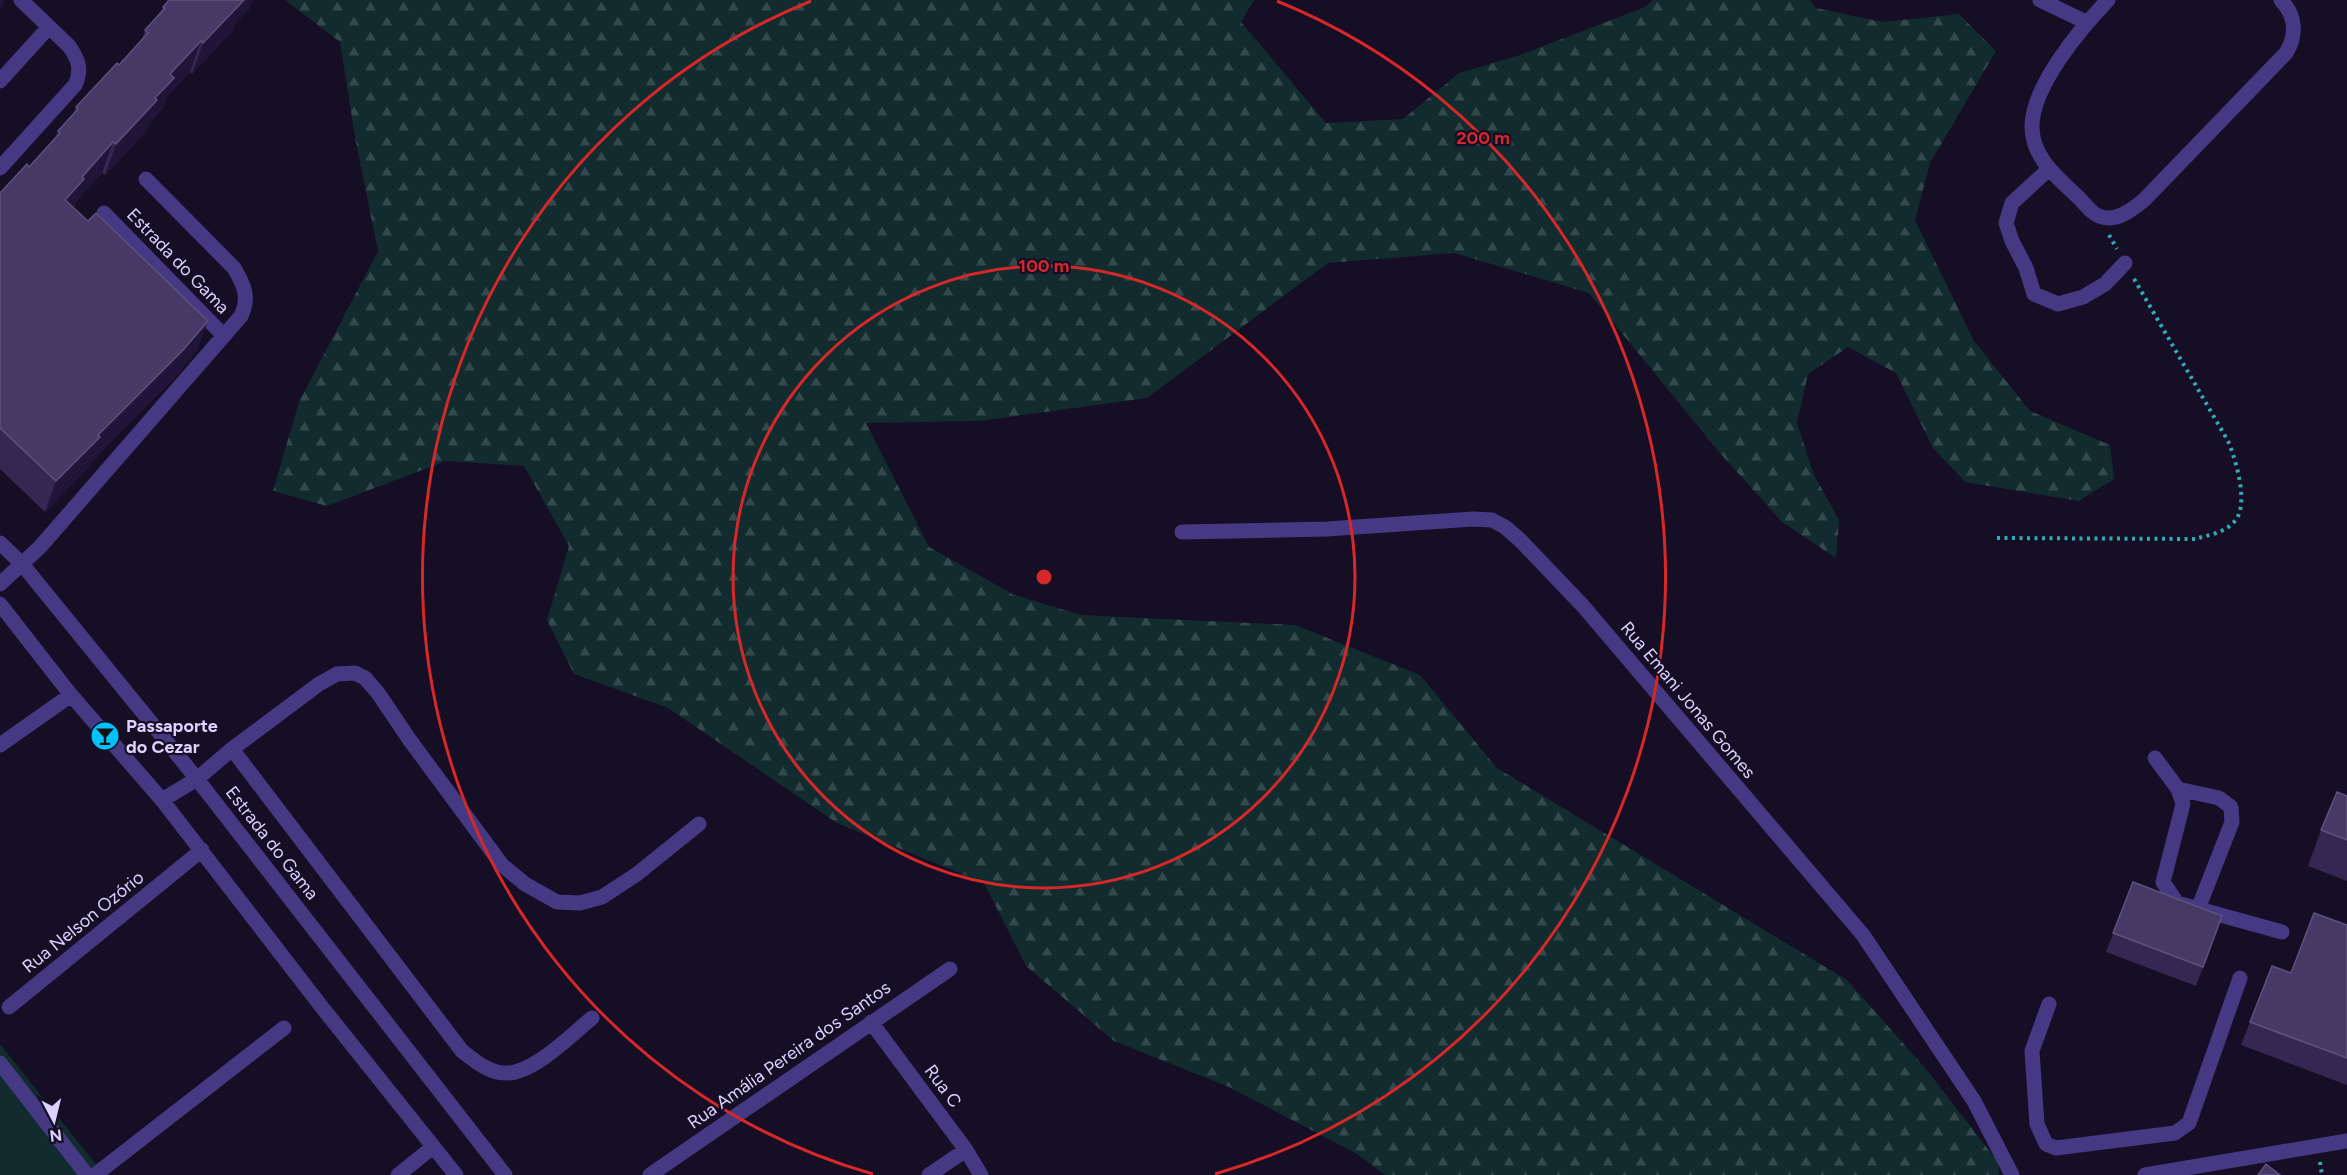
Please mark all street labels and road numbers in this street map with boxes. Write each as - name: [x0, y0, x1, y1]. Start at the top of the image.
- street label: Estrada do Gama: [122, 204, 234, 318]
- street label: Rua Emani Jonas Gomes: [1616, 617, 1760, 783]
- street label: Estrada do Gama: [221, 782, 323, 904]
- street label: Rua Nelson Ozório: [18, 866, 148, 978]
- street label: Rua Amália Pereira dos Santos: [683, 976, 895, 1134]
- street label: Rua C: [920, 1060, 966, 1112]

